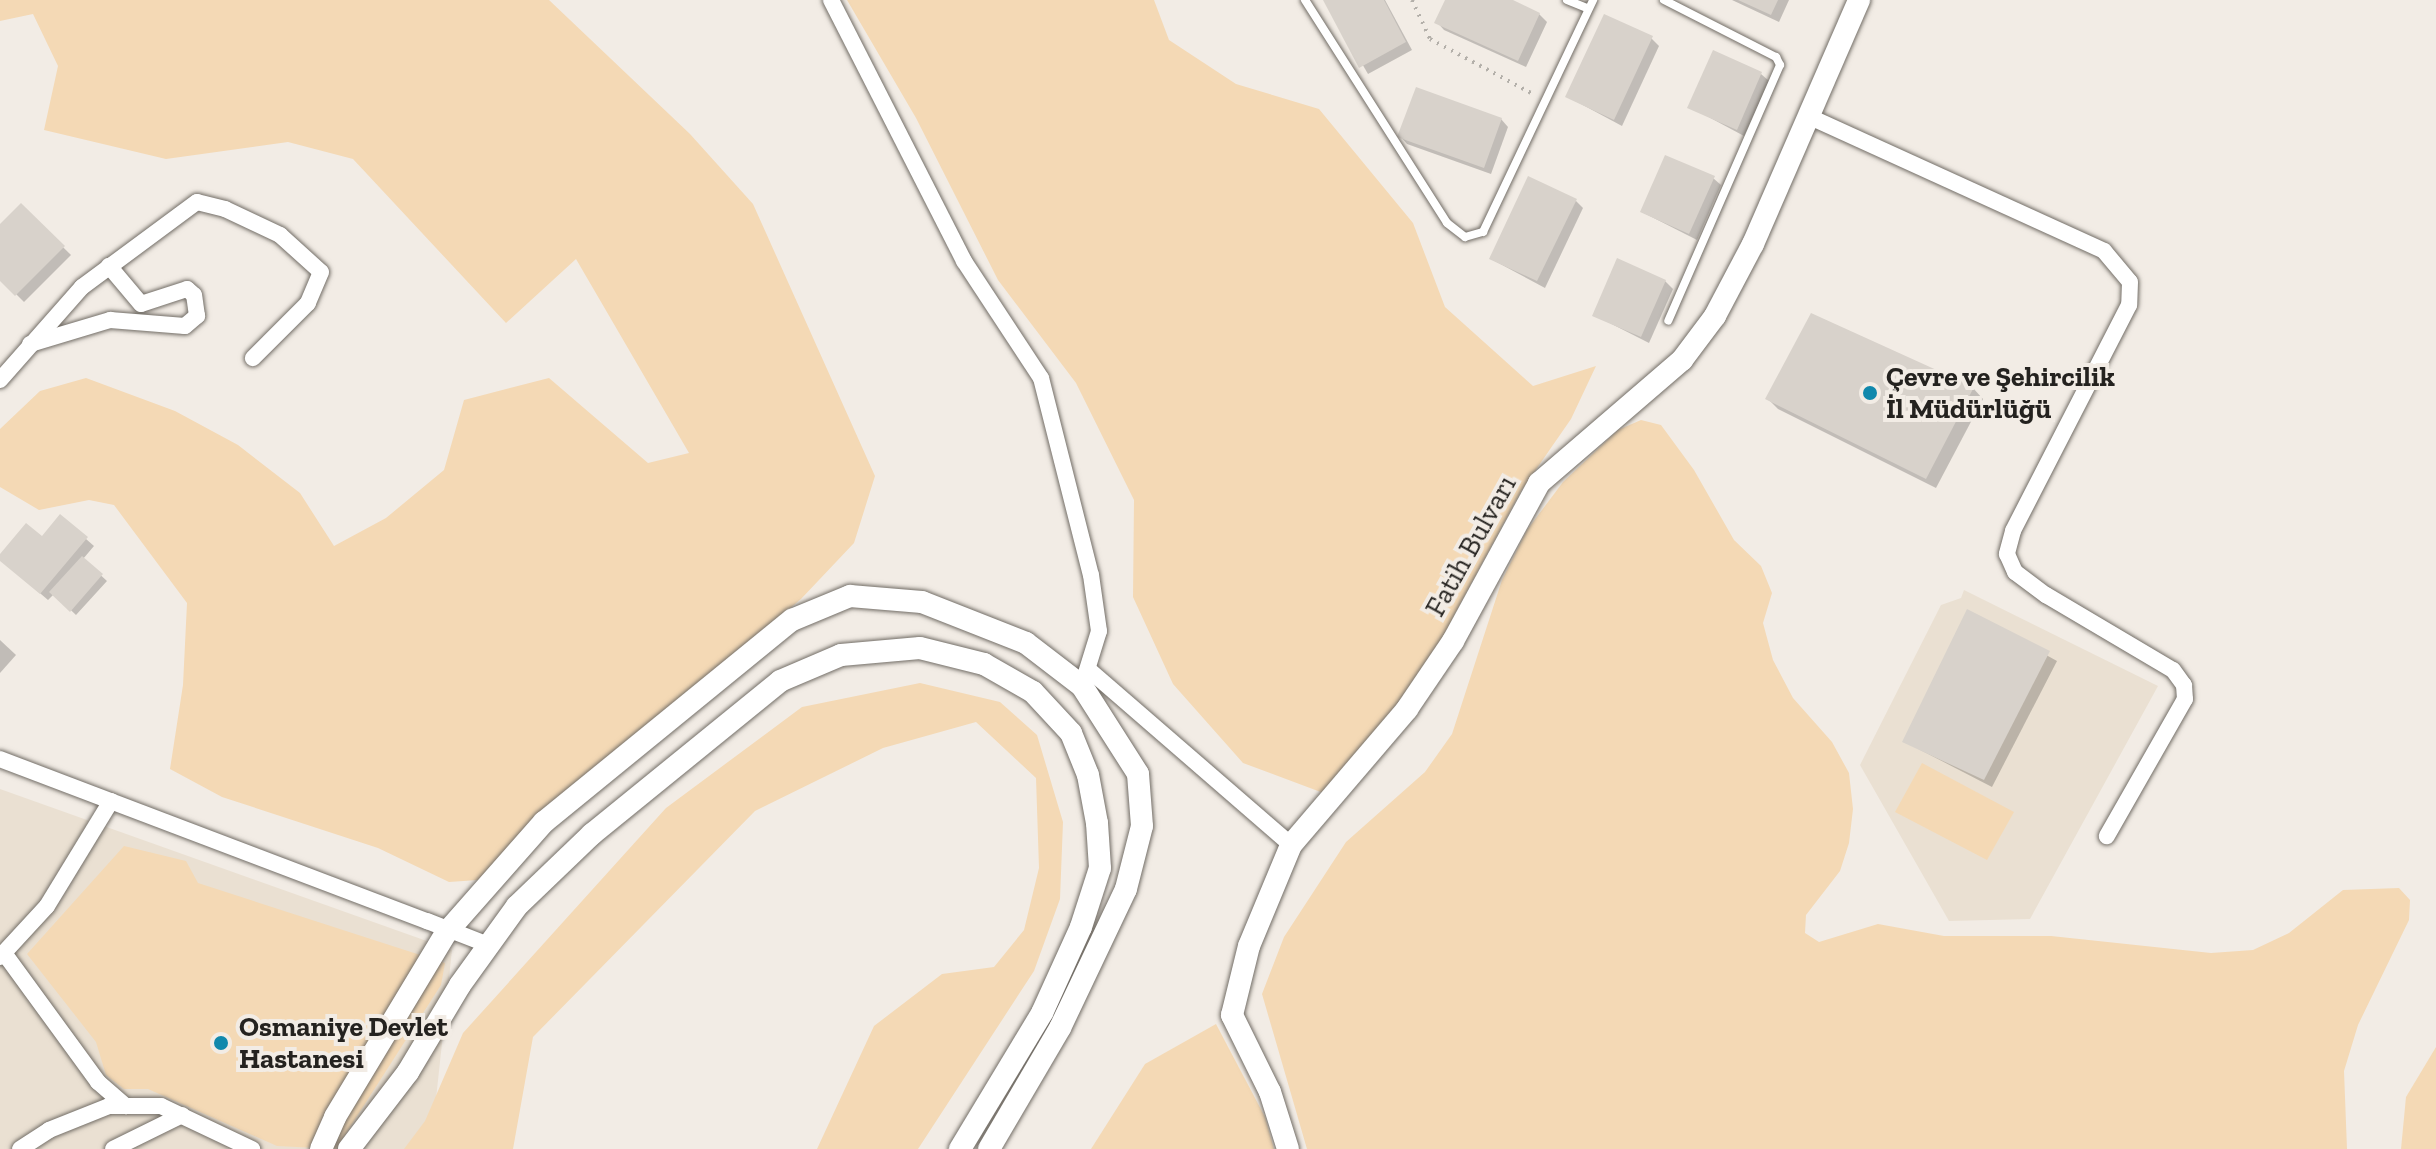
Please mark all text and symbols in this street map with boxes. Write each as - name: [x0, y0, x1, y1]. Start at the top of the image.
- place label: Çevre ve Şehircilik İl Müdürlüğü: [1886, 360, 2116, 426]
- marker: Çevre ve Şehircilik İl Müdürlüğü: [1861, 384, 1879, 402]
- street label: Fatih Bulvarı: [1418, 470, 1524, 622]
- place label: Osmaniye Devlet Hastanesi: [239, 1010, 448, 1076]
- marker: Osmaniye Devlet Hastanesi: [210, 1032, 232, 1054]

